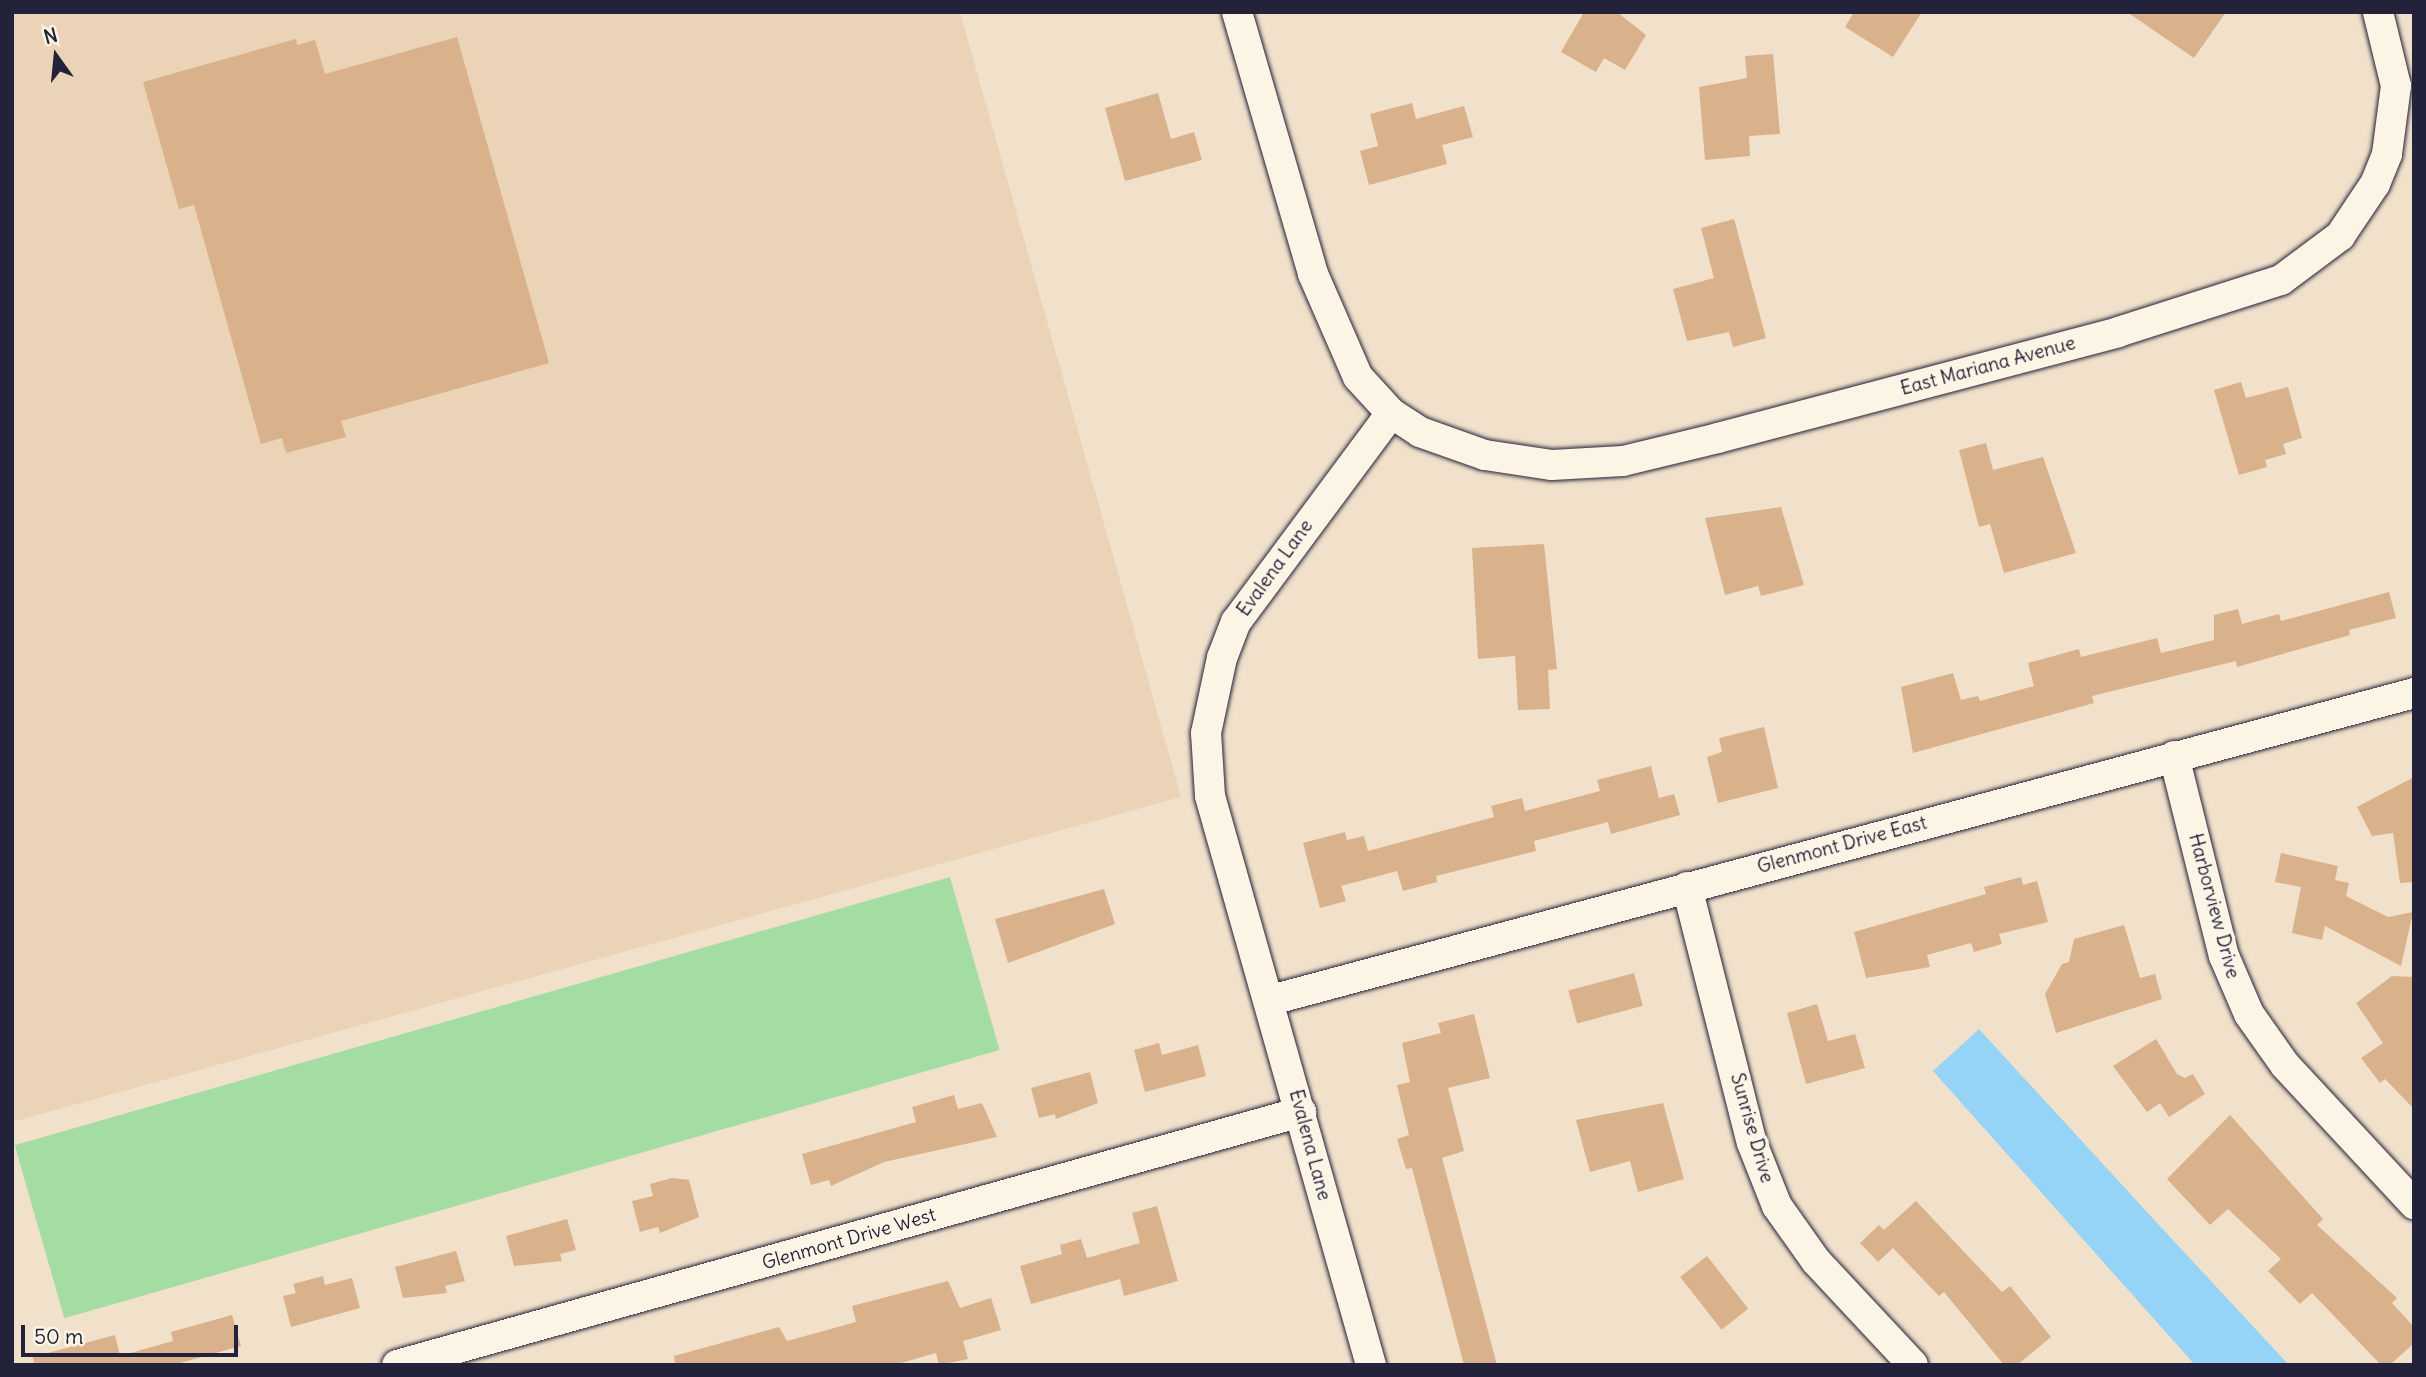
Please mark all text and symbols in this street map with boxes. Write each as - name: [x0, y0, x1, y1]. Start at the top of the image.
- north arrow: [21, 21, 91, 91]
- text: N: [41, 22, 60, 49]
- street label: East Mariana Avenue: [1898, 332, 2078, 400]
- street label: Evalena Lane: [1232, 515, 1318, 621]
- street label: Glenmont Drive East: [1755, 811, 1929, 879]
- street label: Harborview Drive: [2184, 831, 2244, 981]
- street label: Sunrise Drive: [1725, 1071, 1779, 1185]
- street label: Evalena Lane: [1284, 1087, 1336, 1203]
- street label: Glenmont Drive West: [760, 1203, 938, 1275]
- scale bar: [24, 1310, 242, 1354]
- text: 50 m: [34, 1323, 83, 1350]

